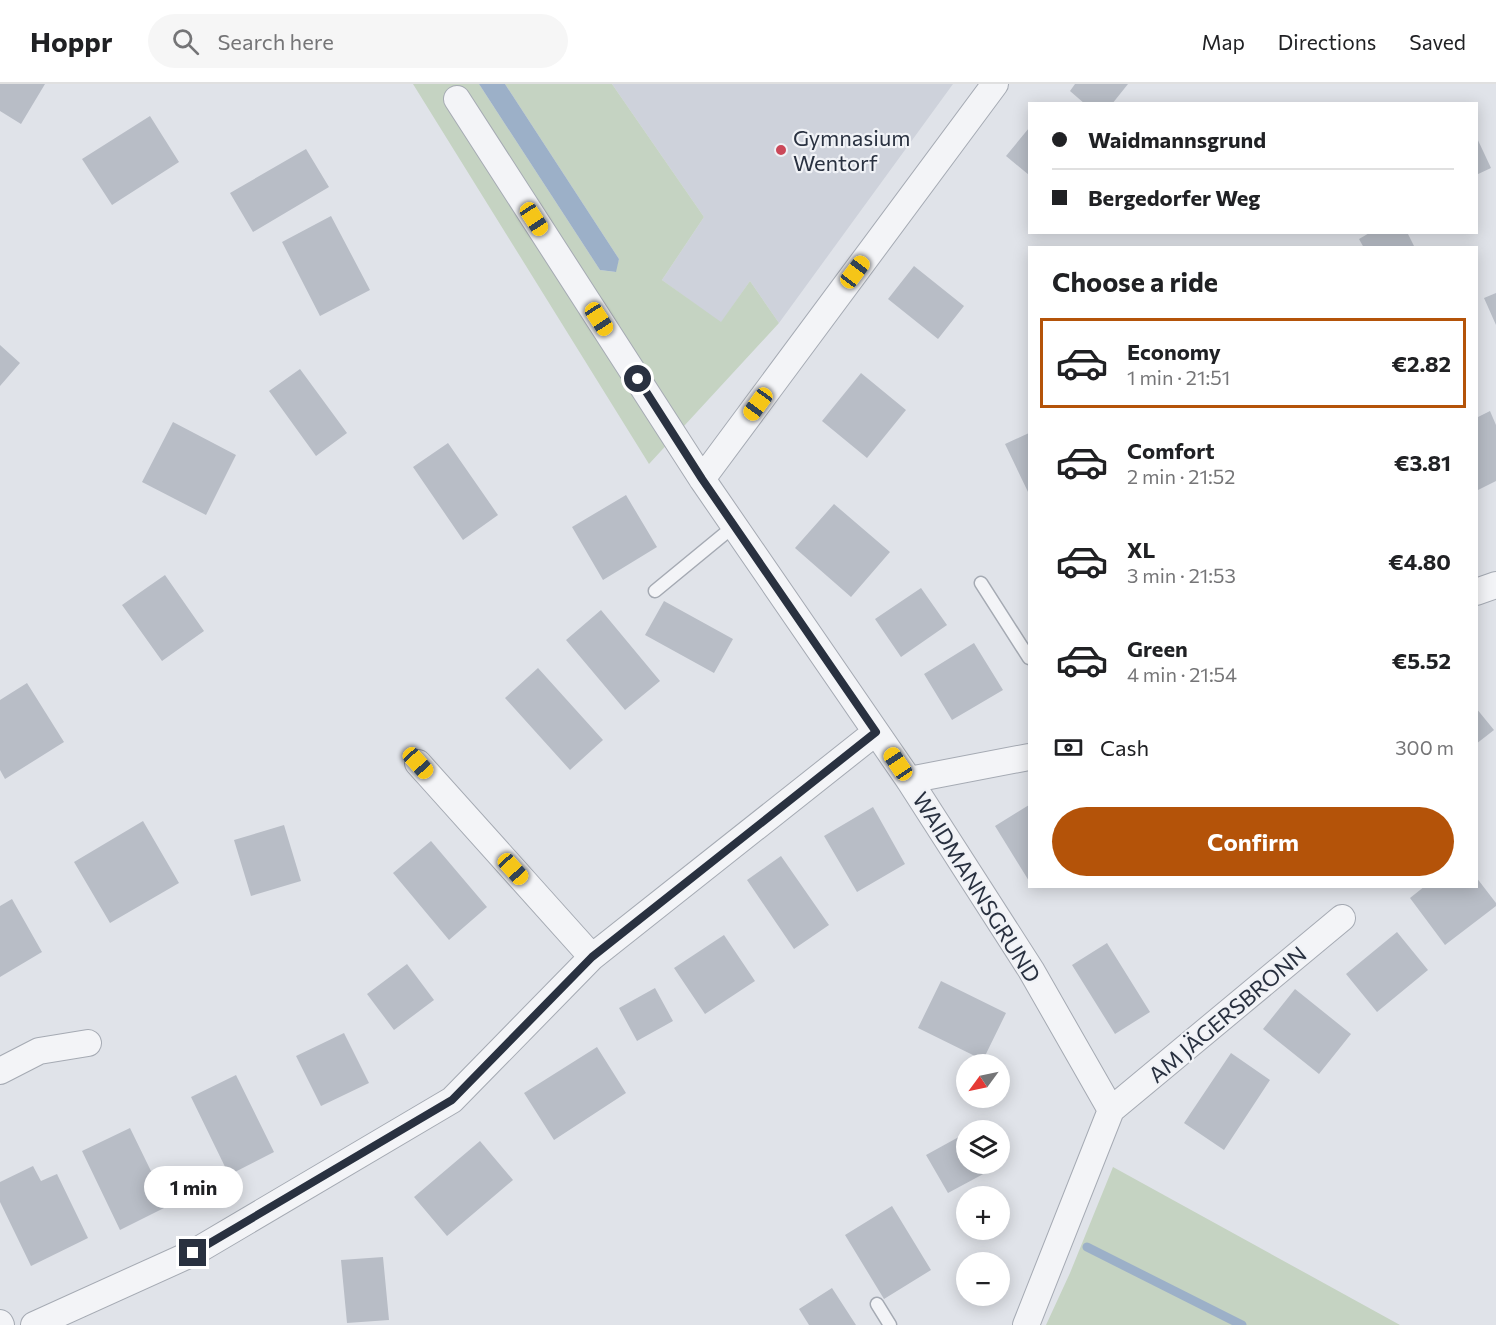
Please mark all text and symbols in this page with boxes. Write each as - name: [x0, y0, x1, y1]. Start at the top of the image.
- search box: [148, 14, 568, 68]
- text: Hoppr: [30, 24, 112, 58]
- icon: search: [169, 25, 202, 58]
- text: Search here: [217, 28, 334, 55]
- text: Map: [1202, 29, 1245, 54]
- text: Directions: [1278, 29, 1376, 54]
- text: Saved: [1409, 29, 1466, 54]
- place label: Gymnasium Wentorf: [793, 124, 910, 176]
- text: Waidmannsgrund: [1088, 126, 1266, 153]
- marker: Gymnasium Wentorf: [774, 143, 788, 157]
- text: Bergedorfer Weg: [1088, 184, 1260, 211]
- car: [517, 199, 551, 239]
- car: [837, 252, 873, 292]
- text: Choose a ride: [1052, 265, 1218, 298]
- car: [582, 299, 616, 339]
- icon: car: [1055, 336, 1109, 390]
- text: Economy: [1127, 338, 1221, 365]
- text: €2.82: [1391, 350, 1451, 377]
- route start: [624, 365, 651, 392]
- text: 1 min · 21:51: [1127, 365, 1230, 389]
- car: [740, 384, 776, 424]
- icon: car: [1055, 435, 1109, 489]
- text: Comfort: [1127, 437, 1215, 464]
- text: €3.81: [1394, 449, 1451, 476]
- text: 2 min · 21:52: [1127, 464, 1235, 488]
- icon: car: [1055, 534, 1109, 588]
- text: XL: [1127, 536, 1155, 563]
- text: €4.80: [1388, 548, 1451, 575]
- text: 3 min · 21:53: [1127, 563, 1236, 587]
- icon: car: [1055, 633, 1109, 687]
- text: Green: [1127, 635, 1188, 662]
- text: €5.52: [1392, 647, 1451, 674]
- text: 4 min · 21:54: [1127, 662, 1237, 686]
- icon: cash: [1052, 731, 1085, 764]
- text: Cash: [1100, 734, 1149, 761]
- text: 300 m: [1395, 735, 1454, 759]
- car: [399, 744, 437, 782]
- car: [880, 744, 916, 784]
- street label: WAIDMANNSGRUND: [907, 787, 1047, 987]
- button: Confirm: [1052, 807, 1454, 876]
- car: [494, 850, 532, 888]
- street label: AM JÄGERSBRONN: [1142, 940, 1312, 1088]
- north arrow: [956, 1054, 1010, 1108]
- map controls: [956, 1054, 1010, 1306]
- button: layers: [956, 1120, 1010, 1174]
- callout: 1 min: [144, 1166, 242, 1208]
- text: 1 min: [170, 1175, 217, 1199]
- button: +: [956, 1186, 1010, 1240]
- route end: [179, 1239, 206, 1266]
- button: −: [956, 1252, 1010, 1306]

